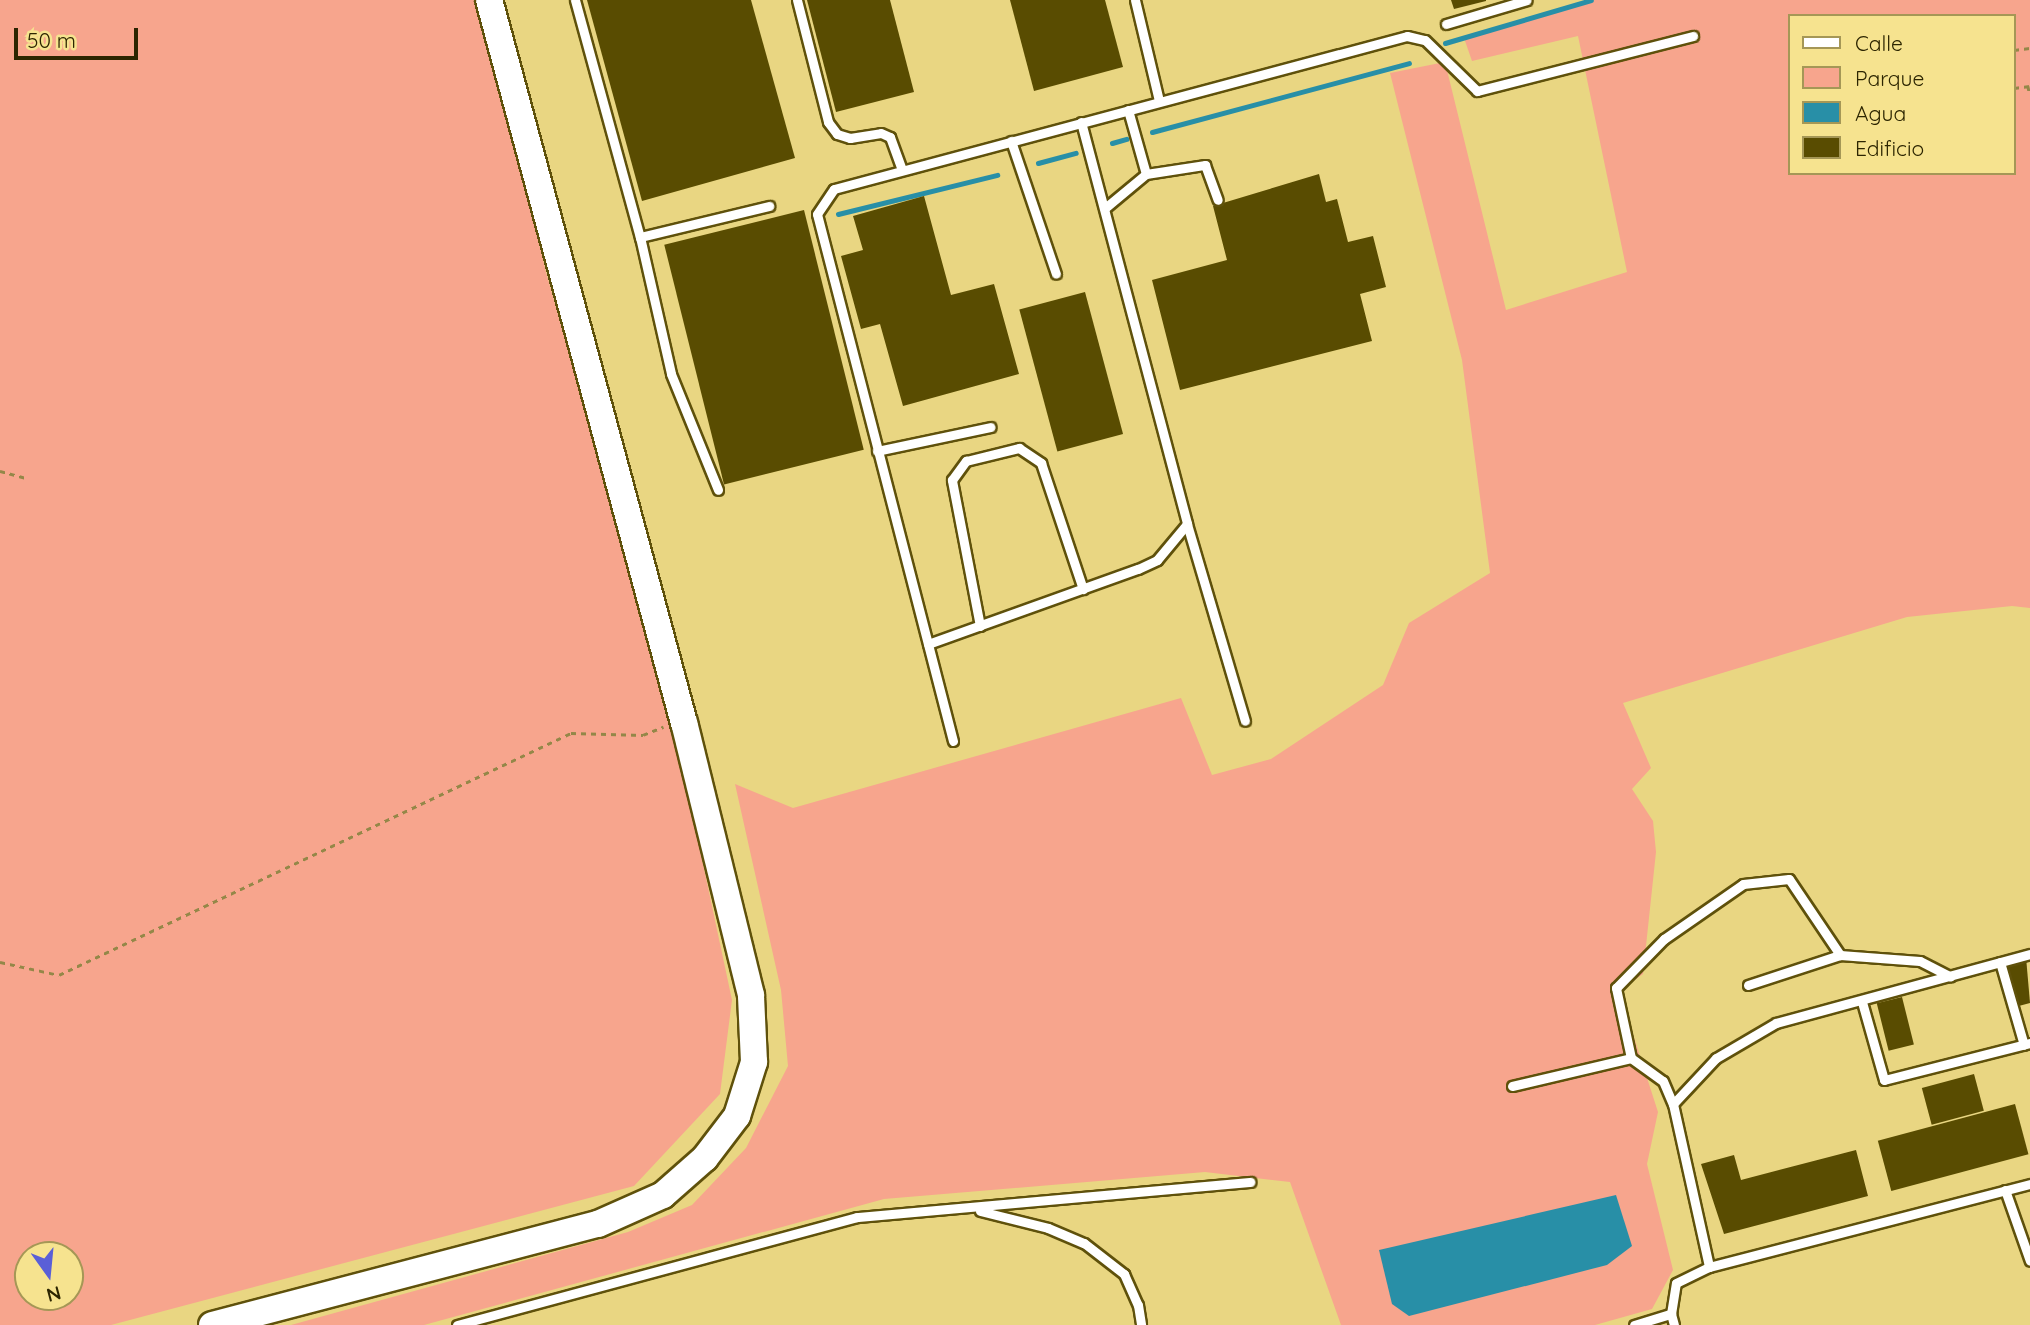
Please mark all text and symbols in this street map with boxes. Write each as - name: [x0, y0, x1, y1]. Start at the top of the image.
- scale bar: [18, 14, 142, 58]
- legend: [1788, 14, 2016, 175]
- text: 50 m: [27, 27, 76, 53]
- text: Calle: [1855, 30, 1903, 56]
- text: Parque: [1855, 65, 1924, 91]
- text: Agua: [1855, 100, 1906, 126]
- text: Edificio: [1855, 135, 1924, 161]
- north arrow: [14, 1241, 84, 1311]
- text: N: [44, 1281, 64, 1308]

